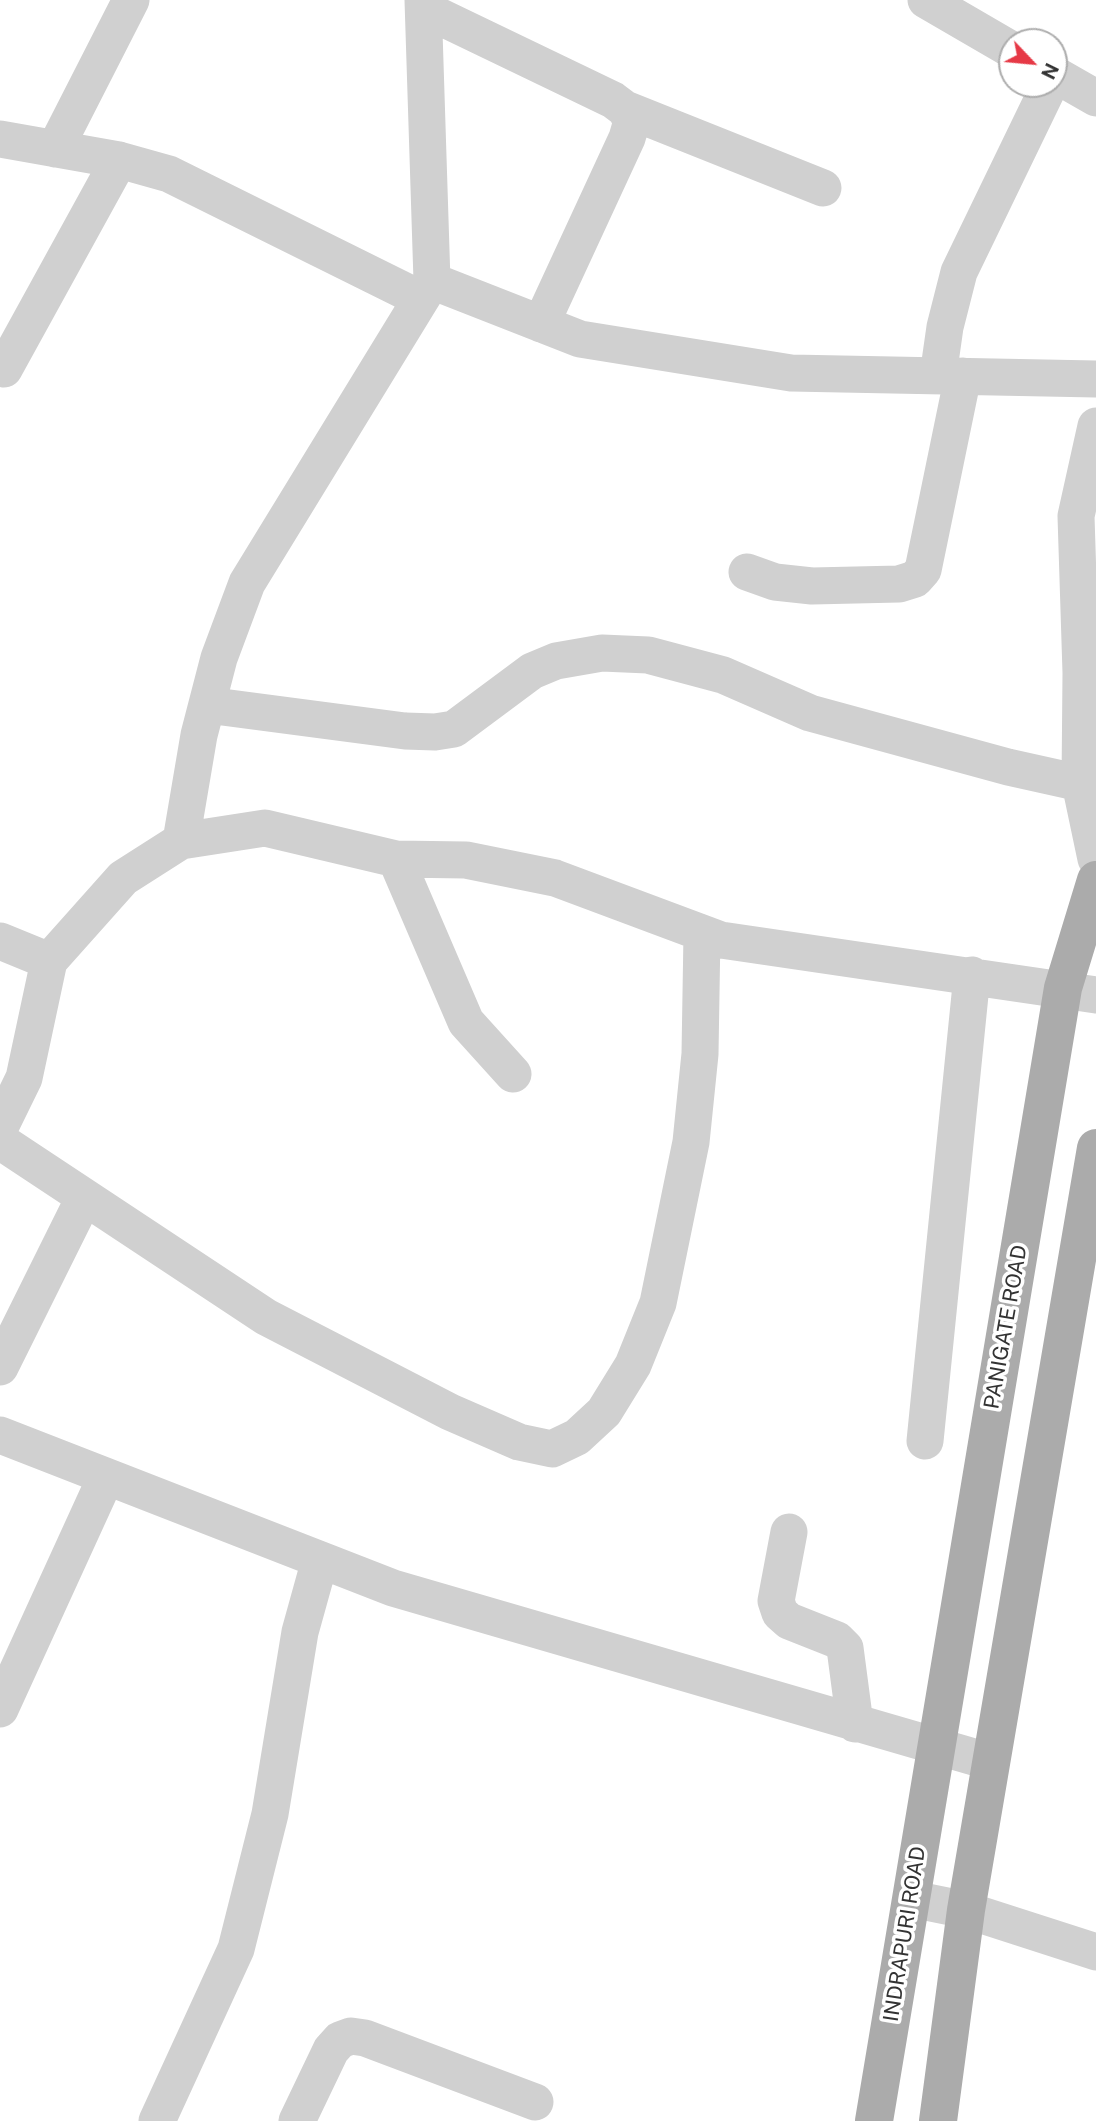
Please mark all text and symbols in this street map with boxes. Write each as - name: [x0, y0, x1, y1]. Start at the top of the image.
- north arrow: [998, 28, 1068, 98]
- text: N: [1037, 60, 1063, 83]
- street label: PANIGATE ROAD: [979, 1243, 1033, 1411]
- street label: INDRAPURI ROAD: [879, 1845, 931, 2023]

